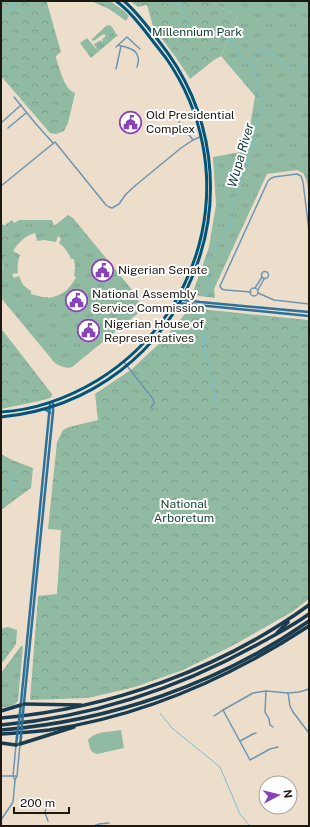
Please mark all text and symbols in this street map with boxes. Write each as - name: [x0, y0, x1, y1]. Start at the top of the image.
- park label: Millennium Park: [152, 25, 242, 39]
- place label: Old Presidential Complex: [146, 108, 235, 136]
- public building icon: Old Presidential Complex: [117, 109, 143, 135]
- water label: Wupa River: [224, 121, 257, 189]
- public building icon: Nigerian Senate: [90, 257, 116, 283]
- place label: Nigerian Senate: [118, 263, 208, 277]
- place label: National Assembly Service Commission: [92, 287, 204, 315]
- public building icon: National Assembly Service Commission: [63, 288, 89, 314]
- place label: Nigerian House of Representatives: [104, 317, 204, 345]
- public building icon: Nigerian House of Representatives: [75, 318, 101, 344]
- park label: National Arboretum: [154, 497, 214, 525]
- north arrow: [258, 775, 298, 815]
- scale bar: [14, 789, 69, 815]
- text: N: [281, 789, 294, 799]
- text: 200 m: [20, 796, 55, 810]

